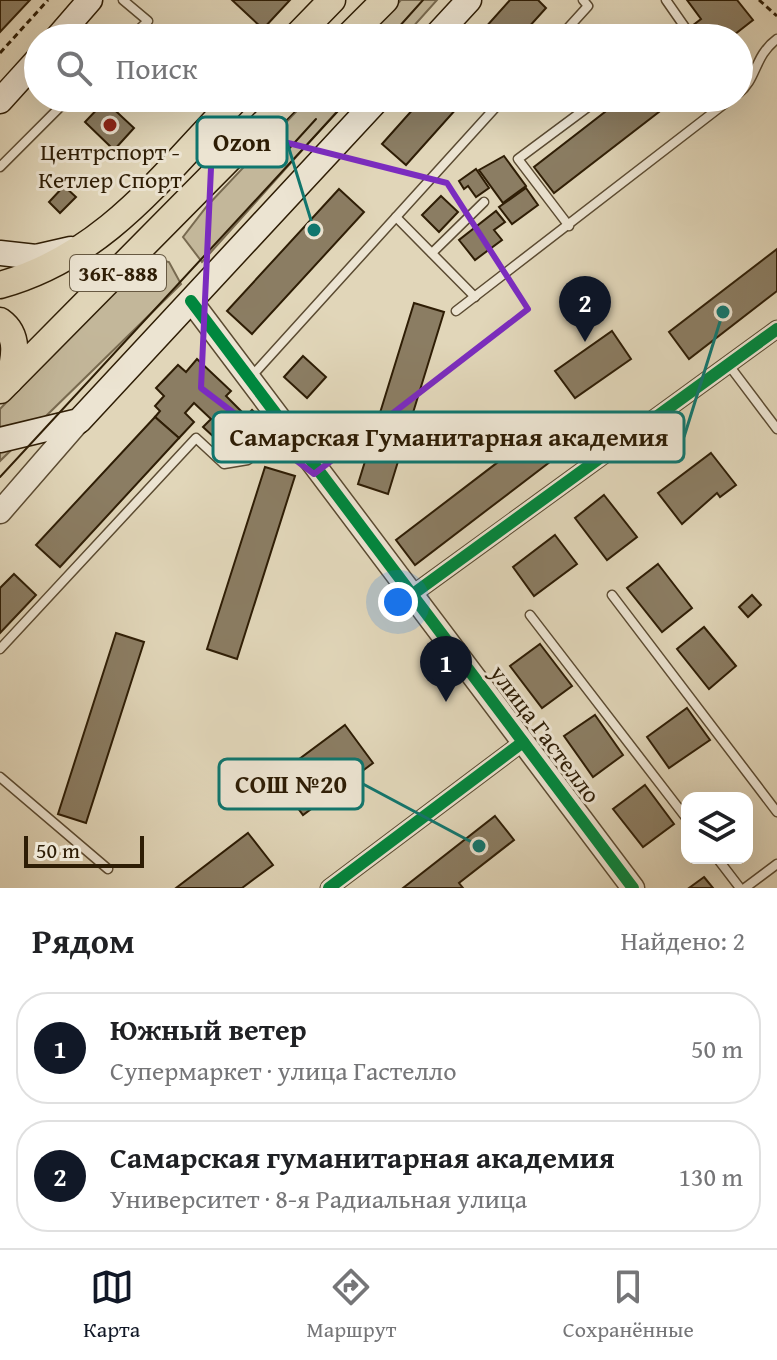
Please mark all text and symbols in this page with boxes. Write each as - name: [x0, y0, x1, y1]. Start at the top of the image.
- search box: [24, 24, 753, 112]
- icon: search: [52, 46, 96, 90]
- text: Поиск: [116, 46, 198, 90]
- marker: Центрспорт - Кетлер Спорт: [101, 116, 119, 134]
- callout: Ozon: [197, 117, 287, 167]
- text: Ozon: [213, 122, 272, 161]
- place label: Центрспорт - Кетлер Спорт: [38, 134, 182, 197]
- road number: 36К-888: [70, 255, 166, 291]
- pin: 2: [559, 276, 611, 342]
- callout: Самарская Гуманитарная академия: [213, 412, 684, 462]
- text: Самарская Гуманитарная академия: [229, 417, 669, 456]
- your location: [378, 582, 418, 622]
- pin: 1: [420, 636, 472, 702]
- street label: улица Гастелло: [481, 656, 609, 810]
- callout: СОШ №20: [219, 759, 363, 809]
- text: СОШ №20: [235, 764, 347, 803]
- map controls: [681, 792, 753, 864]
- button: layers: [681, 792, 753, 864]
- scale bar: [24, 832, 144, 868]
- text: 50 m: [36, 834, 80, 866]
- text: Рядом: [32, 916, 135, 965]
- text: Найдено: 2: [621, 921, 745, 960]
- text: Южный ветер: [110, 1007, 307, 1051]
- text: 1: [53, 1029, 67, 1068]
- text: 50 m: [691, 1029, 743, 1068]
- text: Супермаркет · улица Гастелло: [110, 1051, 456, 1090]
- text: Самарская гуманитарная академия: [110, 1135, 615, 1179]
- text: 2: [53, 1157, 67, 1196]
- text: 130 m: [678, 1157, 743, 1196]
- text: Университет · 8-я Радиальная улица: [110, 1179, 527, 1218]
- tab: Карта: [83, 1265, 140, 1345]
- tab: Маршрут: [306, 1265, 396, 1345]
- tab: Сохранённые: [563, 1265, 694, 1345]

